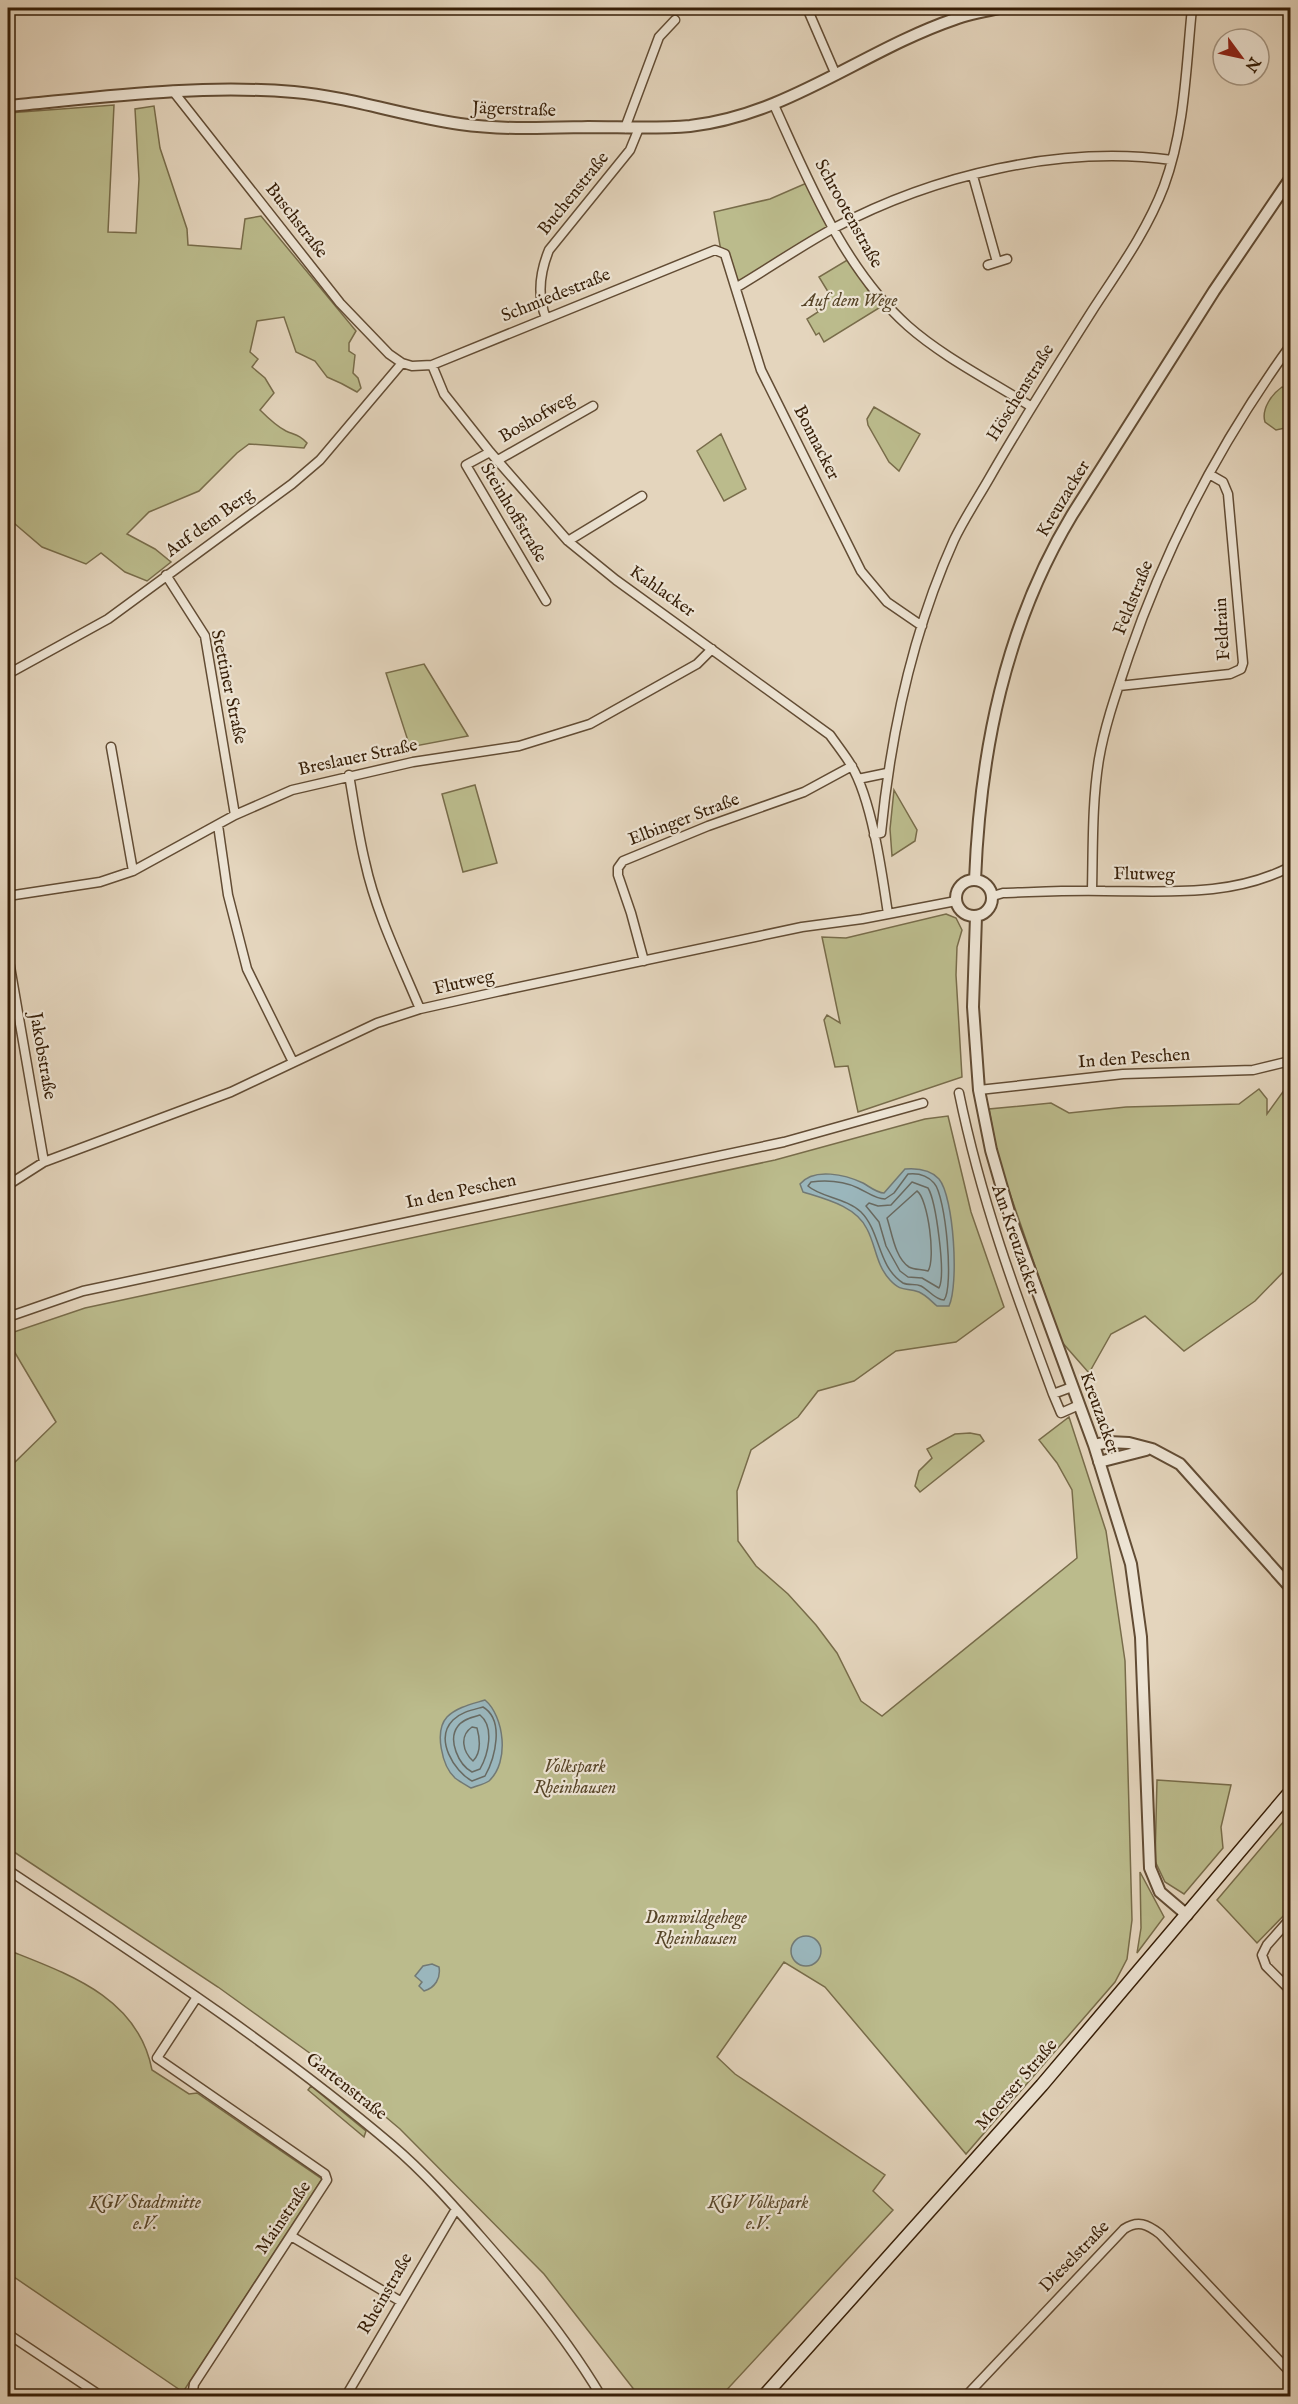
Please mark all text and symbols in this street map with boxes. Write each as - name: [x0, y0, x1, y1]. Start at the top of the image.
- north arrow: [1211, 27, 1271, 87]
- text: N: [1240, 52, 1265, 75]
- street label: Jägerstraße: [470, 97, 556, 123]
- street label: Buchenstraße: [533, 148, 615, 240]
- street label: Schrootenstraße: [809, 155, 887, 273]
- street label: Buschstraße: [259, 179, 333, 263]
- street label: Schmiedestraße: [498, 264, 614, 328]
- park label: Auf dem Wege: [801, 290, 897, 313]
- street label: Höschenstraße: [982, 340, 1060, 446]
- street label: Boshofweg: [495, 387, 579, 449]
- street label: Bonnacker: [787, 402, 845, 484]
- street label: Kreuzacker: [1032, 456, 1096, 542]
- street label: Steinhoffstraße: [474, 459, 552, 567]
- street label: Auf dem Berg: [160, 483, 259, 564]
- street label: Feldstraße: [1109, 557, 1159, 639]
- street label: Kahlacker: [625, 561, 700, 623]
- street label: Feldrain: [1210, 597, 1236, 661]
- street label: Stettiner Straße: [205, 628, 251, 746]
- street label: Breslauer Straße: [296, 734, 420, 782]
- street label: Elbinger Straße: [625, 788, 743, 852]
- street label: Flutweg: [1113, 863, 1175, 887]
- street label: Flutweg: [431, 965, 497, 1001]
- street label: Jakobstraße: [23, 1009, 61, 1101]
- street label: In den Peschen: [1077, 1044, 1191, 1074]
- street label: In den Peschen: [404, 1169, 519, 1215]
- street label: Am Kreuzacker: [985, 1181, 1045, 1299]
- street label: Kreuzacker: [1074, 1369, 1125, 1457]
- park label: Volkspark Rheinhausen: [534, 1756, 616, 1800]
- park label: Damwildgehege Rheinhausen: [645, 1907, 747, 1951]
- street label: Moerser Straße: [971, 2035, 1063, 2135]
- street label: Gartenstraße: [301, 2048, 391, 2126]
- street label: Mainstraße: [251, 2177, 317, 2259]
- park label: KGV Stadtmitte e.V.: [88, 2192, 201, 2236]
- park label: KGV Volkspark e.V.: [707, 2192, 808, 2236]
- street label: Dieselstraße: [1035, 2216, 1115, 2298]
- street label: Rheinstraße: [353, 2249, 419, 2339]

